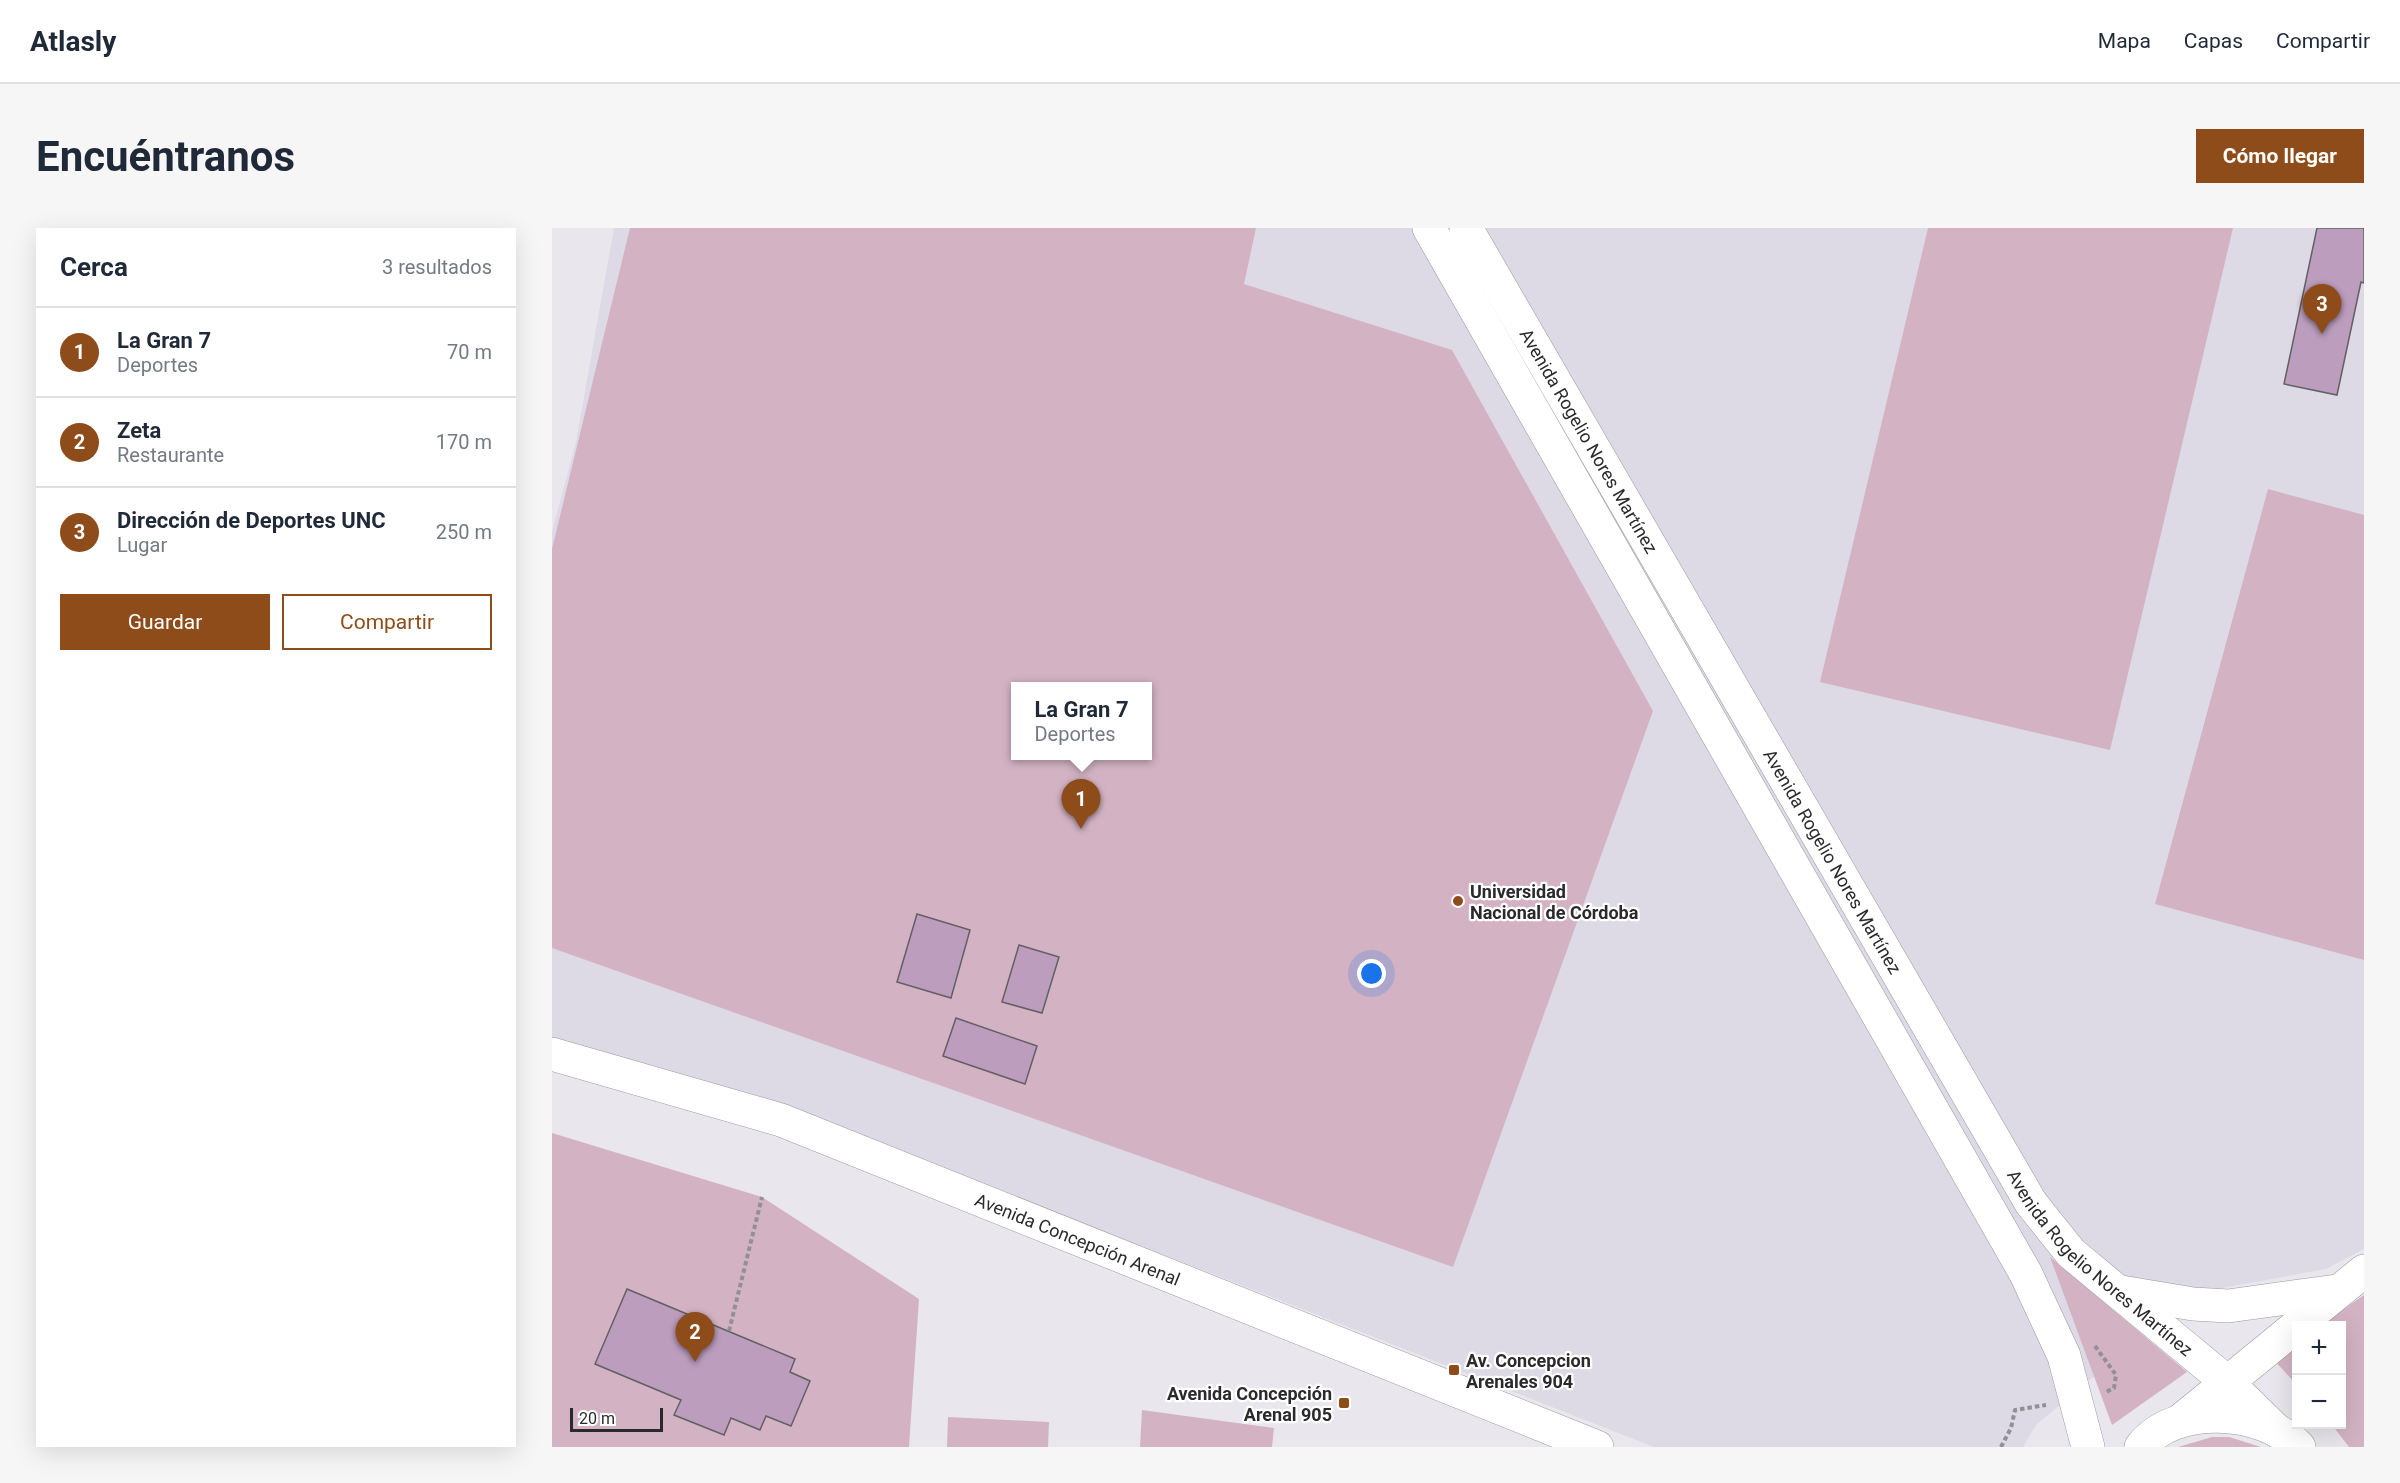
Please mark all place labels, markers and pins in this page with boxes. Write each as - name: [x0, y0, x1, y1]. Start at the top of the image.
- pin: 3: [2302, 285, 2342, 334]
- pin: 1: [1062, 780, 1100, 829]
- place label: Universidad Nacional de Córdoba: [1470, 881, 1639, 923]
- marker: Universidad Nacional de Córdoba: [1451, 894, 1465, 908]
- pin: 2: [676, 1312, 714, 1362]
- place label: Av. Concepcion Arenales 904: [1466, 1350, 1591, 1392]
- marker: Av. Concepcion Arenales 904: [1447, 1363, 1461, 1377]
- place label: Avenida Concepción Arenal 905: [1167, 1383, 1332, 1425]
- marker: Avenida Concepción Arenal 905: [1337, 1396, 1351, 1410]

